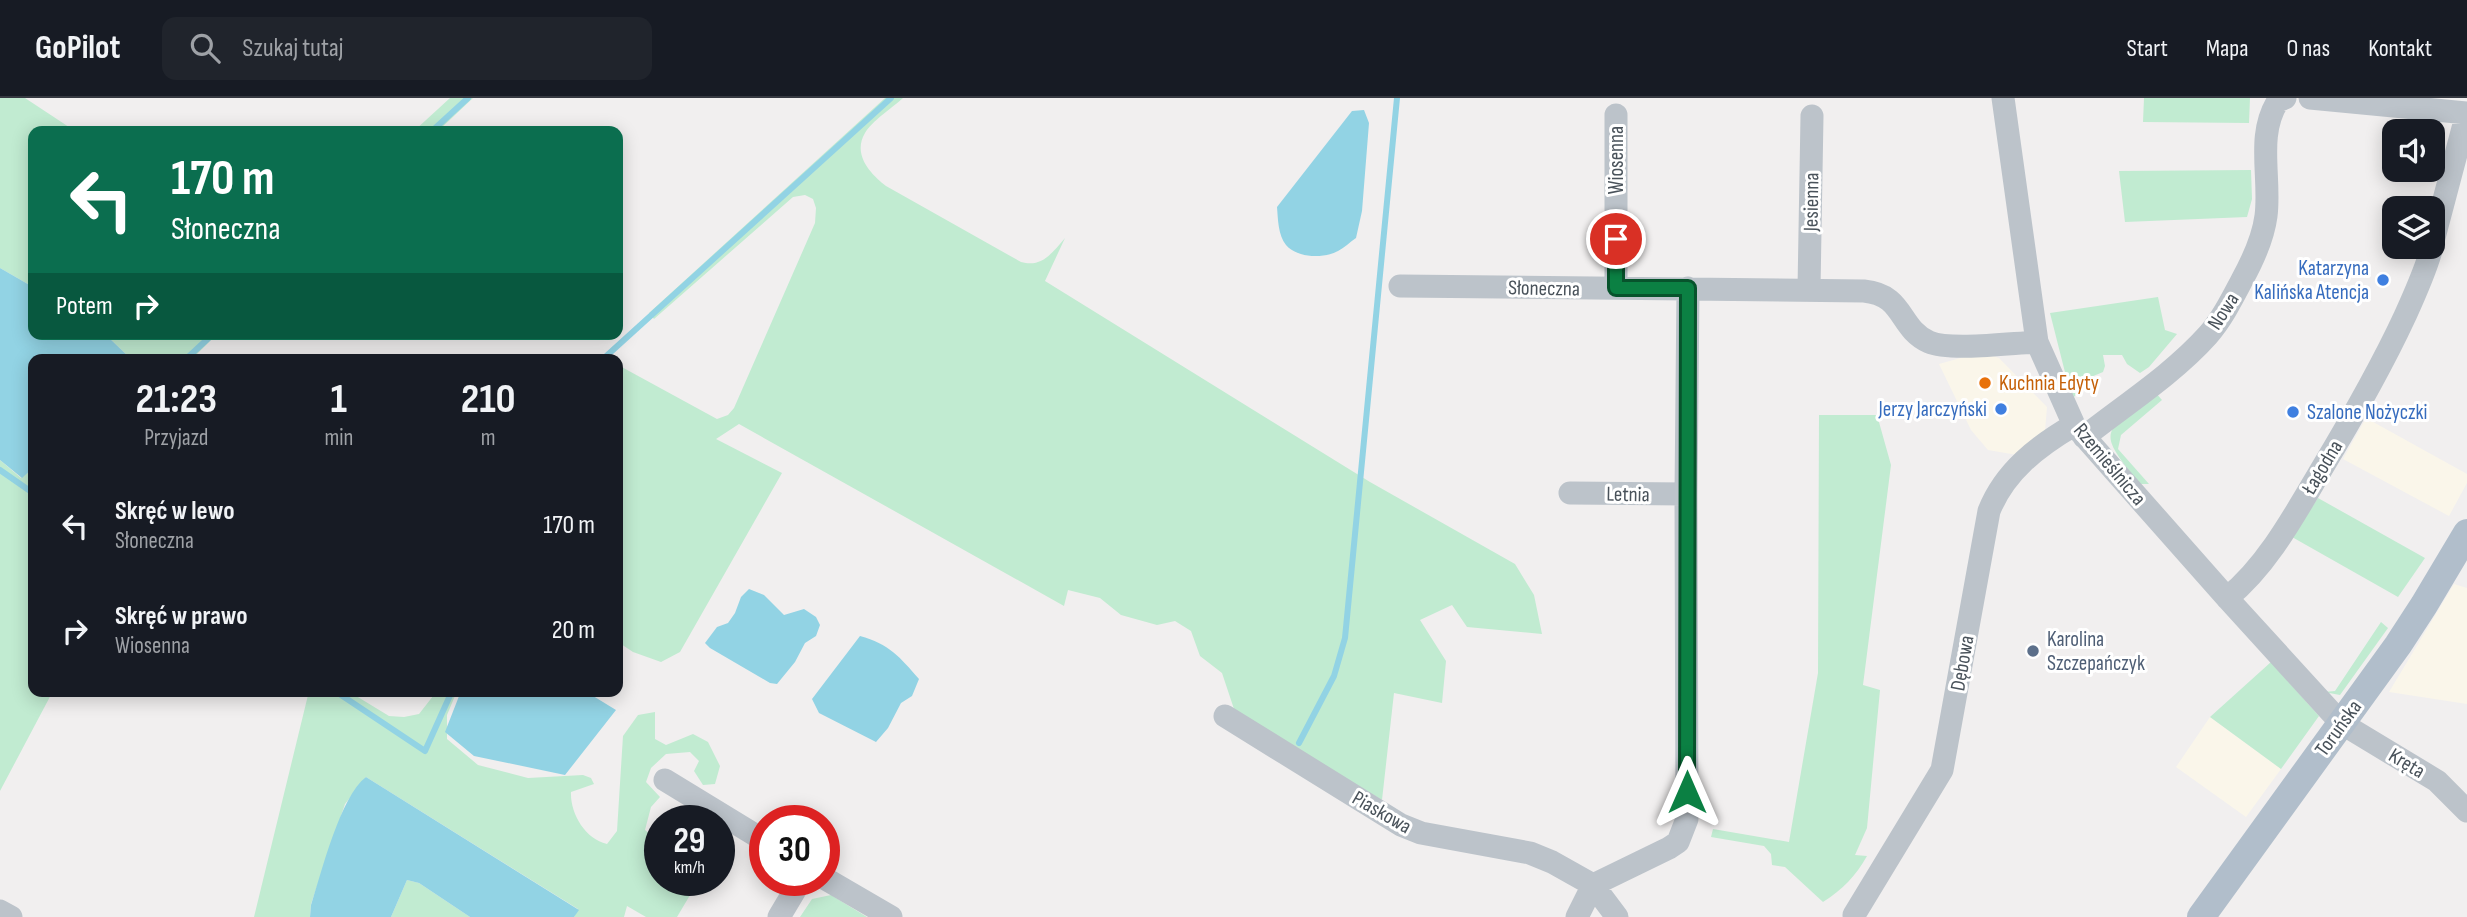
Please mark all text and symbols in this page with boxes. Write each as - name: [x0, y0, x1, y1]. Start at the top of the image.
- search box: [162, 17, 652, 80]
- text: GoPilot: [35, 28, 120, 68]
- icon: search: [186, 29, 224, 67]
- text: Szukaj tutaj: [242, 33, 343, 64]
- text: Start: [2127, 34, 2168, 63]
- text: Mapa: [2206, 34, 2248, 63]
- text: O nas: [2286, 34, 2330, 63]
- text: Kontakt: [2368, 34, 2432, 63]
- map controls: [2382, 119, 2445, 259]
- button: sound: [2382, 119, 2445, 182]
- street label: Wiosenna: [1604, 126, 1629, 194]
- text: 170 m: [171, 150, 275, 209]
- icon: left: [56, 154, 147, 245]
- street label: Jesienna: [1798, 172, 1825, 233]
- button: layers: [2382, 196, 2445, 259]
- pin: [1586, 209, 1646, 269]
- text: Słoneczna: [171, 210, 281, 249]
- icon: arrive: [1597, 220, 1635, 258]
- place label: Katarzyna Kalińska Atencja: [2254, 256, 2369, 305]
- marker: Katarzyna Kalińska Atencja: [2375, 272, 2391, 288]
- street label: Słoneczna: [1508, 275, 1580, 302]
- icon: right: [127, 287, 165, 325]
- street label: Nowa: [2202, 288, 2245, 334]
- text: Potem: [56, 291, 113, 322]
- place label: Kuchnia Edyty: [1999, 371, 2099, 396]
- text: 21:23: [135, 374, 217, 425]
- text: 1: [331, 374, 347, 425]
- text: 210: [461, 374, 516, 425]
- marker: Kuchnia Edyty: [1977, 375, 1993, 391]
- place label: Jerzy Jarczyński: [1878, 397, 1987, 422]
- place label: Szalone Nożyczki: [2307, 400, 2428, 425]
- marker: Jerzy Jarczyński: [1993, 401, 2009, 417]
- marker: Szalone Nożyczki: [2285, 404, 2301, 420]
- street label: Rzemieślnicza: [2068, 418, 2151, 510]
- text: Przyjazd: [144, 424, 208, 452]
- text: min: [324, 424, 353, 452]
- text: m: [481, 424, 496, 452]
- street label: Łagodna: [2296, 436, 2348, 500]
- street label: Letnia: [1606, 482, 1650, 507]
- text: Skręć w lewo: [115, 496, 235, 527]
- icon: left: [56, 507, 94, 545]
- text: 170 m: [543, 510, 595, 541]
- text: Słoneczna: [115, 527, 194, 555]
- text: Skręć w prawo: [115, 601, 248, 632]
- icon: right: [56, 612, 94, 650]
- text: 20 m: [552, 615, 595, 646]
- place label: Karolina Szczepańczyk: [2047, 627, 2145, 676]
- text: Wiosenna: [115, 632, 190, 660]
- street label: Dębowa: [1945, 633, 1980, 693]
- marker: Karolina Szczepańczyk: [2025, 643, 2041, 659]
- street label: Toruńska: [2310, 695, 2367, 761]
- street label: Kręta: [2384, 743, 2429, 784]
- position arrow: [1650, 755, 1724, 829]
- street label: Piaskowa: [1348, 786, 1416, 839]
- speed limit sign: 30: [749, 805, 840, 896]
- text: 29: [674, 820, 705, 863]
- text: km/h: [674, 857, 705, 878]

